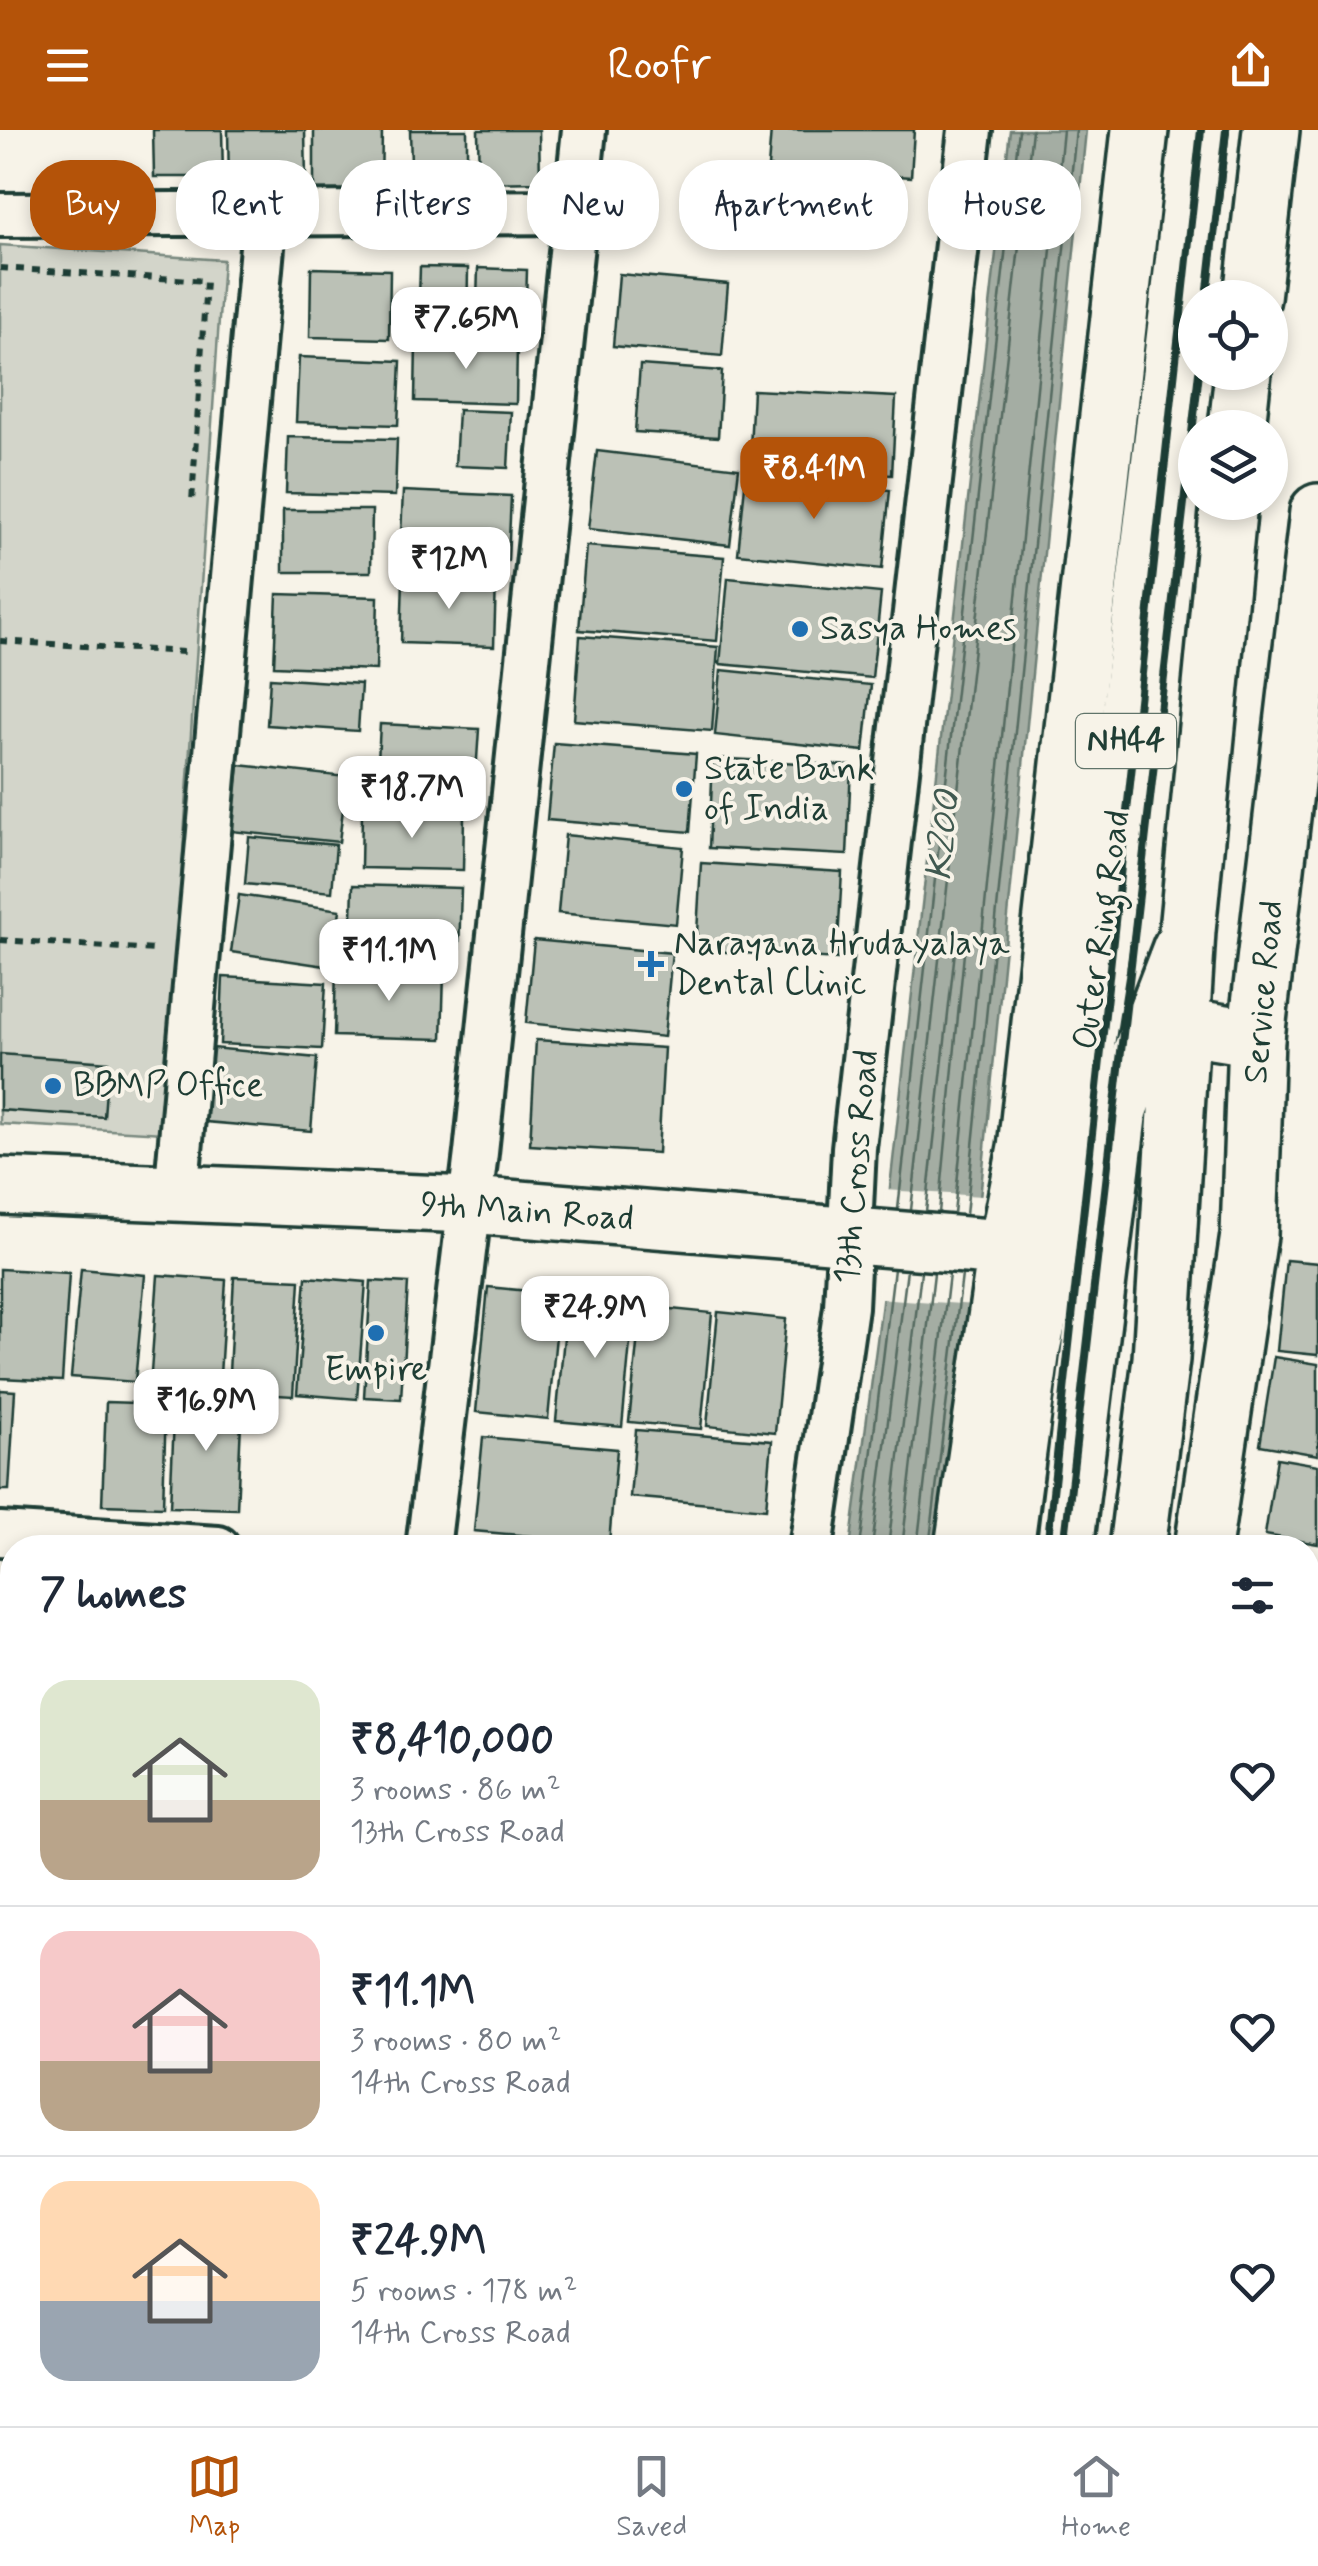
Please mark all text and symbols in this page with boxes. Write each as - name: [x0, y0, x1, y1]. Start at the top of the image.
- text: Roofr: [607, 36, 711, 95]
- icon: menu: [40, 38, 95, 93]
- icon: share: [1223, 38, 1278, 93]
- chip: Buy: [30, 160, 156, 250]
- chip: Rent: [176, 160, 319, 250]
- chip: Filters: [339, 160, 507, 250]
- chip: New: [527, 160, 659, 250]
- chip: Apartment: [679, 160, 908, 250]
- chip: House: [928, 160, 1081, 250]
- map controls: [1178, 280, 1288, 520]
- button: locate: [1178, 280, 1288, 390]
- pin: ₹7.65M: [385, 287, 547, 372]
- text: ₹7.65M: [413, 298, 519, 340]
- button: layers: [1178, 410, 1288, 520]
- pin: ₹8.41M: [733, 437, 895, 522]
- text: ₹8.41M: [762, 448, 866, 490]
- pin: ₹12M: [390, 527, 508, 612]
- text: ₹12M: [410, 538, 488, 580]
- place label: Sasya Homes: [820, 606, 1017, 652]
- marker: Sasya Homes: [789, 618, 811, 640]
- road number: NH44: [1076, 714, 1176, 768]
- place label: State Bank of India: [704, 746, 874, 832]
- pin: ₹18.7M: [331, 756, 493, 841]
- text: ₹18.7M: [360, 767, 464, 809]
- marker: State Bank of India: [673, 778, 695, 800]
- water label: K200: [915, 787, 973, 883]
- street label: Outer Ring Road: [1062, 807, 1146, 1053]
- street label: Service Road: [1233, 898, 1295, 1086]
- pin: ₹11.1M: [308, 919, 470, 1004]
- place label: Narayana Hrudayalaya Dental Clinic: [674, 921, 1011, 1007]
- text: ₹11.1M: [341, 930, 437, 972]
- marker: Narayana Hrudayalaya Dental Clinic: [638, 951, 664, 977]
- street label: 13th Cross Road: [824, 1048, 890, 1286]
- place label: BBMP Office: [73, 1063, 263, 1109]
- marker: BBMP Office: [42, 1075, 64, 1097]
- street label: 9th Main Road: [419, 1182, 635, 1242]
- pin: ₹24.9M: [514, 1276, 676, 1361]
- text: ₹24.9M: [543, 1287, 647, 1329]
- marker: Empire: [365, 1322, 387, 1344]
- place label: Empire: [324, 1347, 428, 1393]
- pin: ₹16.9M: [125, 1369, 287, 1454]
- text: ₹16.9M: [156, 1380, 256, 1422]
- text: 7 homes: [40, 1568, 187, 1623]
- icon: filters: [1225, 1568, 1280, 1623]
- text: ₹8,410,000: [350, 1714, 554, 1769]
- icon: home: [120, 1720, 240, 1840]
- icon: heart: [1225, 1753, 1280, 1808]
- text: 3 rooms · 86 m²: [350, 1769, 561, 1811]
- text: 13th Cross Road: [350, 1811, 565, 1853]
- text: ₹11.1M: [350, 1965, 475, 2020]
- icon: home: [120, 1971, 240, 2091]
- icon: heart: [1225, 2004, 1280, 2059]
- text: 3 rooms · 80 m²: [350, 2020, 561, 2062]
- text: 14th Cross Road: [350, 2062, 571, 2104]
- text: ₹24.9M: [350, 2215, 486, 2270]
- icon: home: [120, 2221, 240, 2341]
- icon: heart: [1225, 2254, 1280, 2309]
- text: 5 rooms · 178 m²: [350, 2270, 577, 2312]
- text: 14th Cross Road: [350, 2312, 571, 2354]
- tab: Map: [187, 2449, 242, 2546]
- tab: Saved: [616, 2449, 687, 2546]
- tab: Home: [1061, 2449, 1131, 2546]

